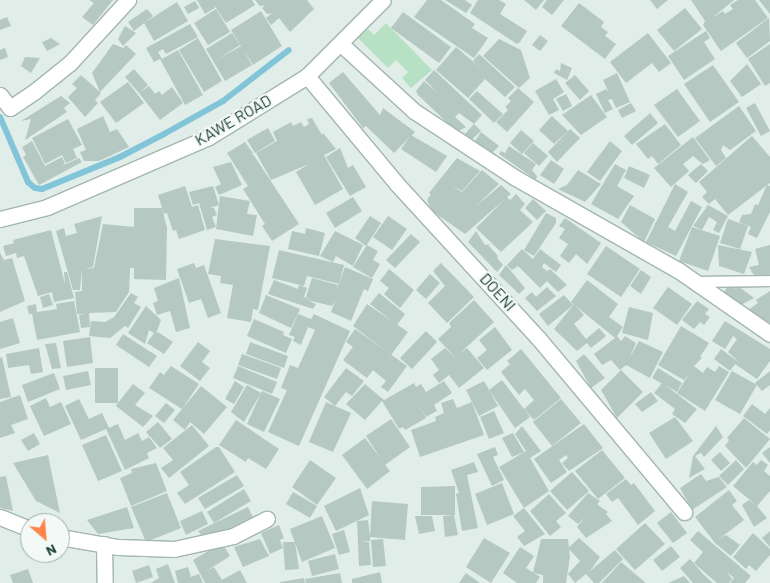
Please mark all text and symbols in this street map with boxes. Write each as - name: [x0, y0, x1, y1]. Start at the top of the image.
- street label: KAWE ROAD: [191, 90, 275, 150]
- street label: DOENI: [476, 269, 520, 315]
- north arrow: [20, 513, 70, 563]
- text: N: [44, 541, 60, 561]

